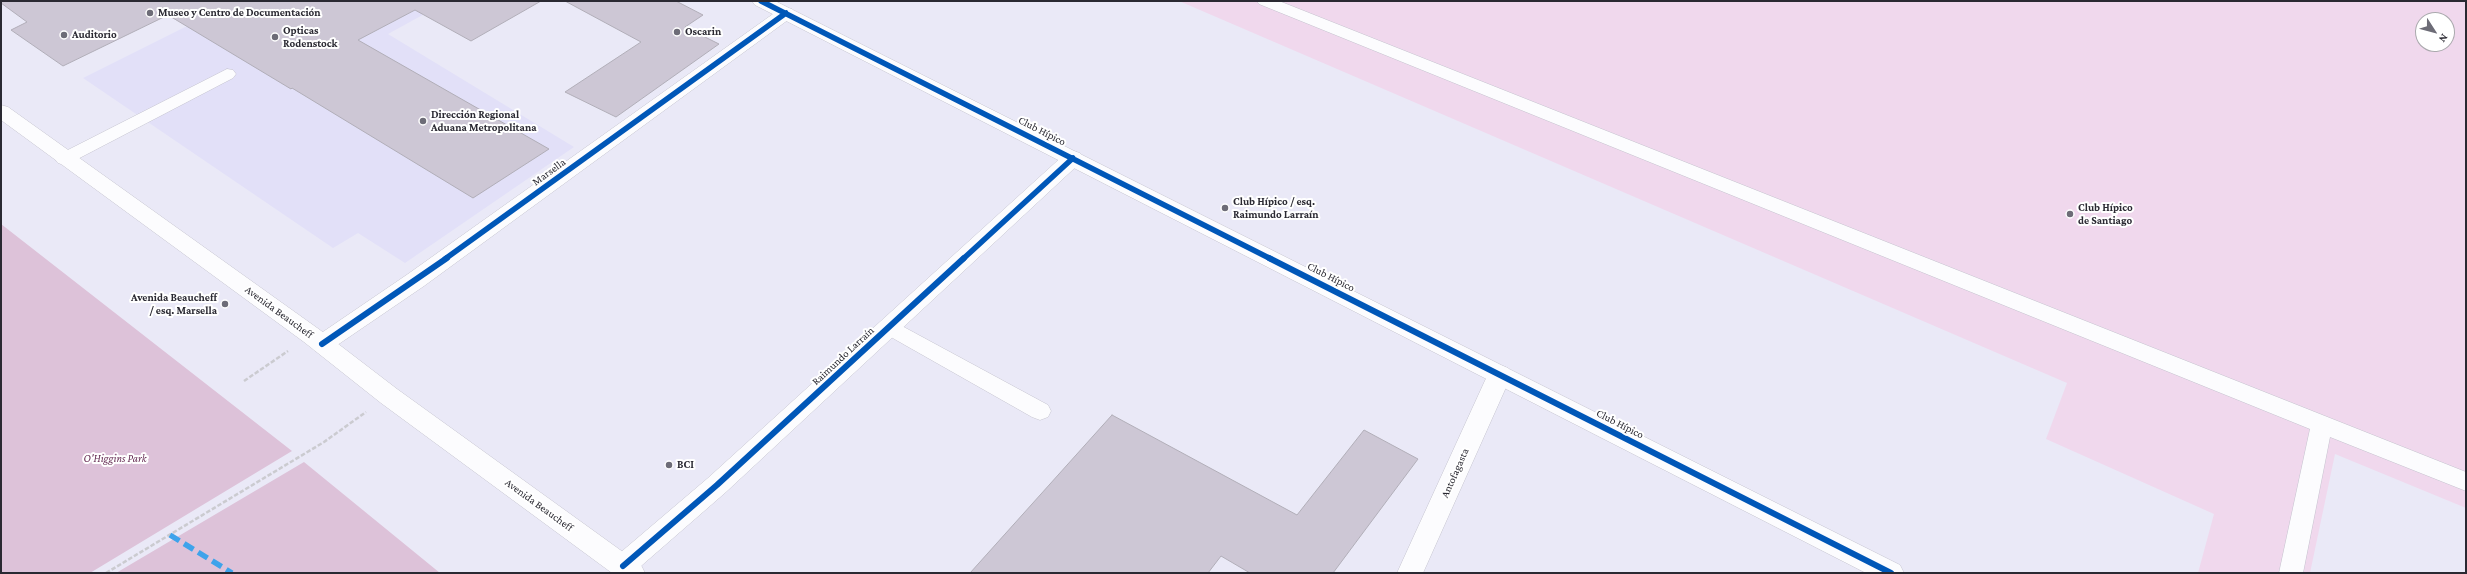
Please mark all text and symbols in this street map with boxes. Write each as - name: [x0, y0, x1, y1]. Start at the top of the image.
- place label: Museo y Centro de Documentación: [158, 6, 321, 20]
- marker: Museo y Centro de Documentación: [145, 8, 155, 18]
- north arrow: [2415, 12, 2455, 52]
- place label: Opticas Rodenstock: [283, 24, 338, 50]
- place label: Oscarin: [685, 25, 721, 39]
- marker: Oscarin: [672, 27, 682, 37]
- place label: Auditorio: [72, 28, 117, 42]
- marker: Auditorio: [59, 30, 69, 40]
- marker: Opticas Rodenstock: [270, 32, 280, 42]
- text: N: [2437, 32, 2451, 45]
- place label: Dirección Regional Aduana Metropolitana: [431, 108, 537, 134]
- street label: Club Hípico: [1016, 113, 1068, 149]
- marker: Dirección Regional Aduana Metropolitana: [418, 116, 428, 126]
- street label: Marsella: [530, 155, 568, 189]
- place label: Club Hípico / esq. Raimundo Larraín: [1233, 195, 1319, 221]
- place label: Club Hípico de Santiago: [2078, 201, 2133, 227]
- marker: Club Hípico / esq. Raimundo Larraín: [1220, 203, 1230, 213]
- marker: Club Hípico de Santiago: [2065, 209, 2075, 219]
- street label: Club Hípico: [1305, 259, 1357, 295]
- street label: Avenida Beaucheff: [242, 283, 316, 341]
- place label: Avenida Beaucheff / esq. Marsella: [131, 291, 217, 317]
- marker: Avenida Beaucheff / esq. Marsella: [220, 299, 230, 309]
- street label: Raimundo Larraín: [809, 324, 877, 388]
- street label: Club Hípico: [1594, 406, 1646, 442]
- street label: Antofagasta: [1438, 446, 1472, 500]
- park label: O'Higgins Park: [84, 452, 146, 466]
- place label: BCI: [677, 458, 694, 472]
- marker: BCI: [664, 460, 674, 470]
- street label: Avenida Beaucheff: [502, 476, 576, 534]

